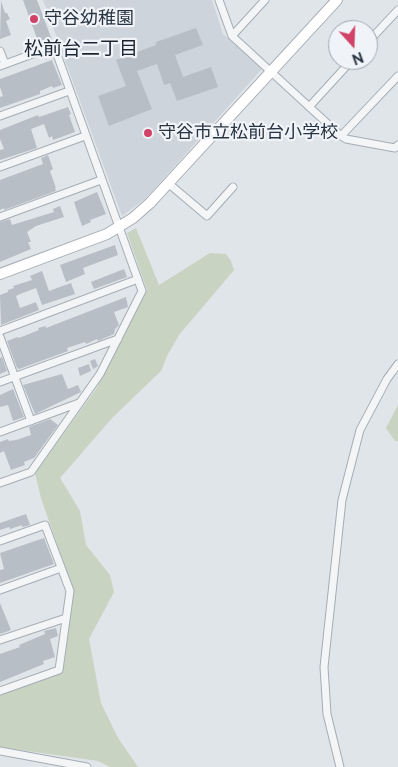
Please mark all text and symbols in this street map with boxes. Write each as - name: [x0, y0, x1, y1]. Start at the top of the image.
- place label: 守谷幼稚園: [44, 8, 134, 30]
- marker: 守谷幼稚園: [28, 13, 40, 25]
- north arrow: [328, 20, 378, 70]
- district label: 松前台二丁目: [24, 38, 138, 60]
- text: N: [350, 49, 366, 68]
- place label: 守谷市立松前台小学校: [158, 122, 338, 144]
- marker: 守谷市立松前台小学校: [142, 127, 154, 139]

